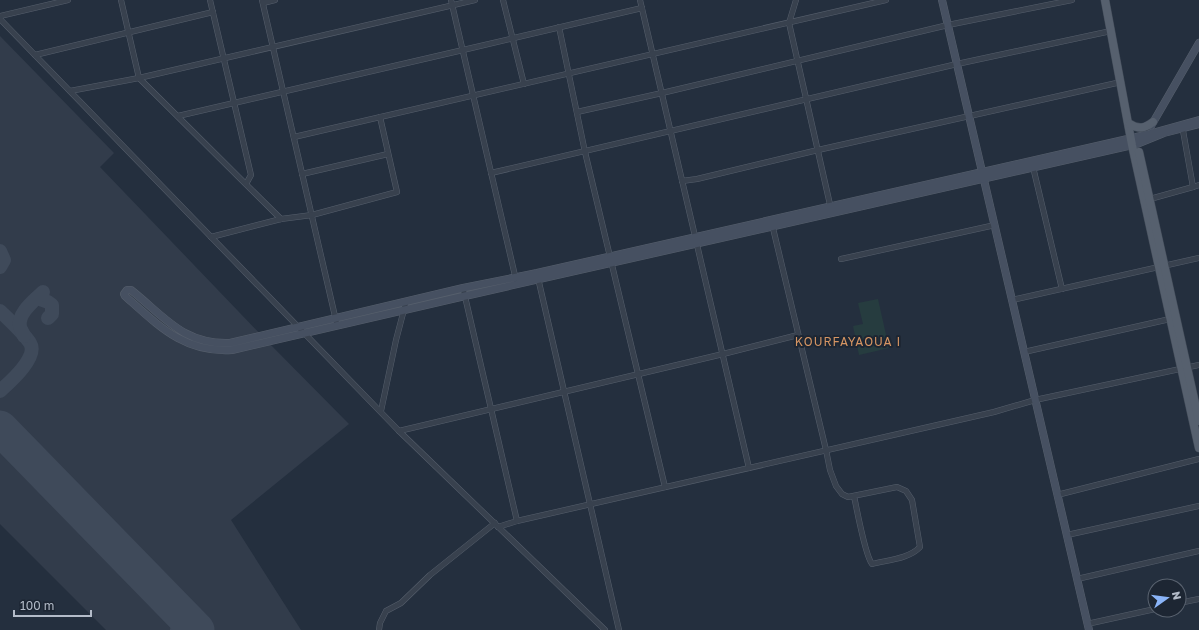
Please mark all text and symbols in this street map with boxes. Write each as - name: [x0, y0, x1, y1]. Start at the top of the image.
- district label: KOURFAYAOUA I: [795, 334, 901, 349]
- north arrow: [1147, 578, 1187, 618]
- text: N: [1170, 590, 1185, 601]
- scale bar: [14, 592, 91, 618]
- text: 100 m: [20, 598, 54, 613]

